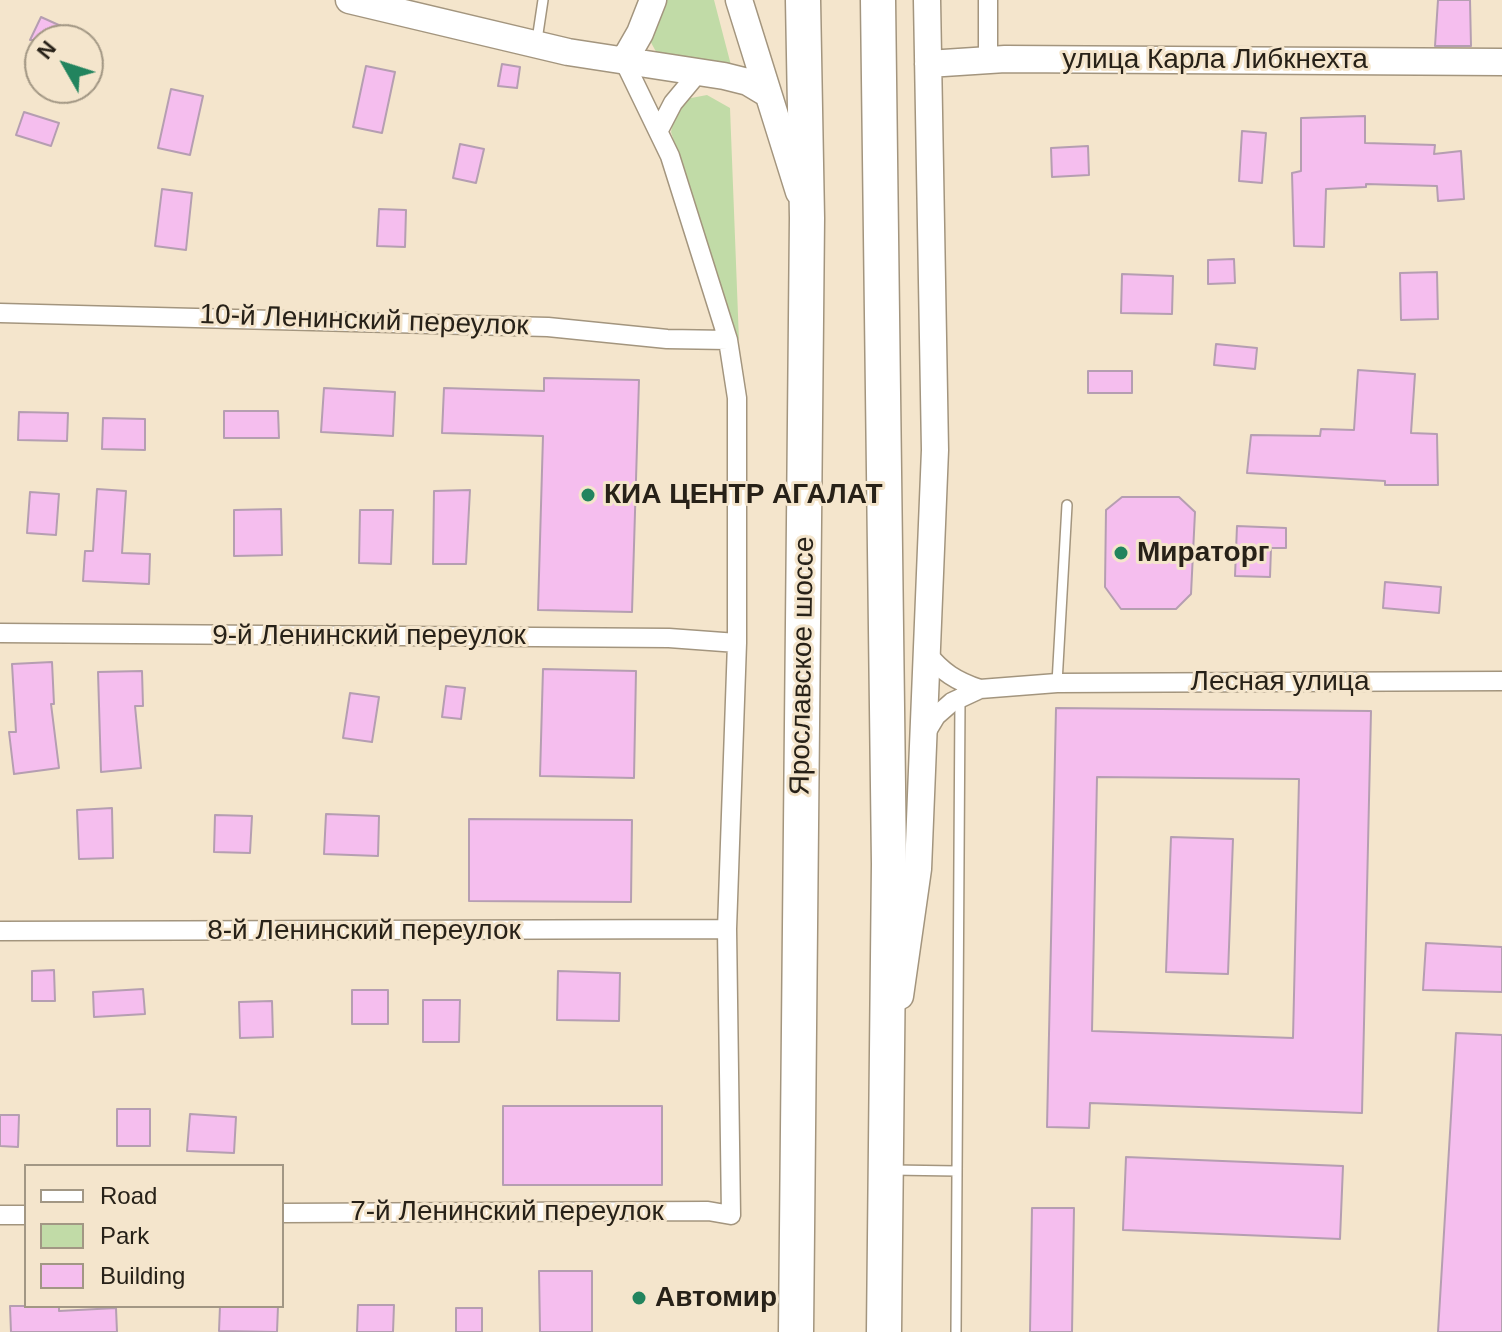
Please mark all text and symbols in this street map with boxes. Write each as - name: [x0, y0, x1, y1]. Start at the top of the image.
- north arrow: [24, 24, 104, 104]
- text: N: [32, 36, 61, 64]
- street label: улица Карла Либкнехта: [1062, 43, 1368, 77]
- street label: 10-й Ленинский переулок: [199, 298, 529, 344]
- place label: КИА ЦЕНТР АГАЛАТ: [604, 478, 883, 512]
- marker: КИА ЦЕНТР АГАЛАТ: [579, 486, 597, 504]
- street label: Ярославское шоссе: [784, 536, 822, 796]
- place label: Мираторг: [1137, 536, 1269, 570]
- marker: Мираторг: [1112, 544, 1130, 562]
- street label: 9-й Ленинский переулок: [212, 619, 526, 653]
- street label: Лесная улица: [1191, 665, 1369, 699]
- street label: 8-й Ленинский переулок: [207, 914, 521, 948]
- legend: [24, 1164, 284, 1308]
- text: Road: [100, 1182, 157, 1209]
- street label: 7-й Ленинский переулок: [350, 1195, 664, 1229]
- text: Park: [100, 1222, 149, 1249]
- text: Building: [100, 1262, 185, 1289]
- place label: Автомир: [655, 1281, 777, 1315]
- marker: Автомир: [630, 1289, 648, 1307]

